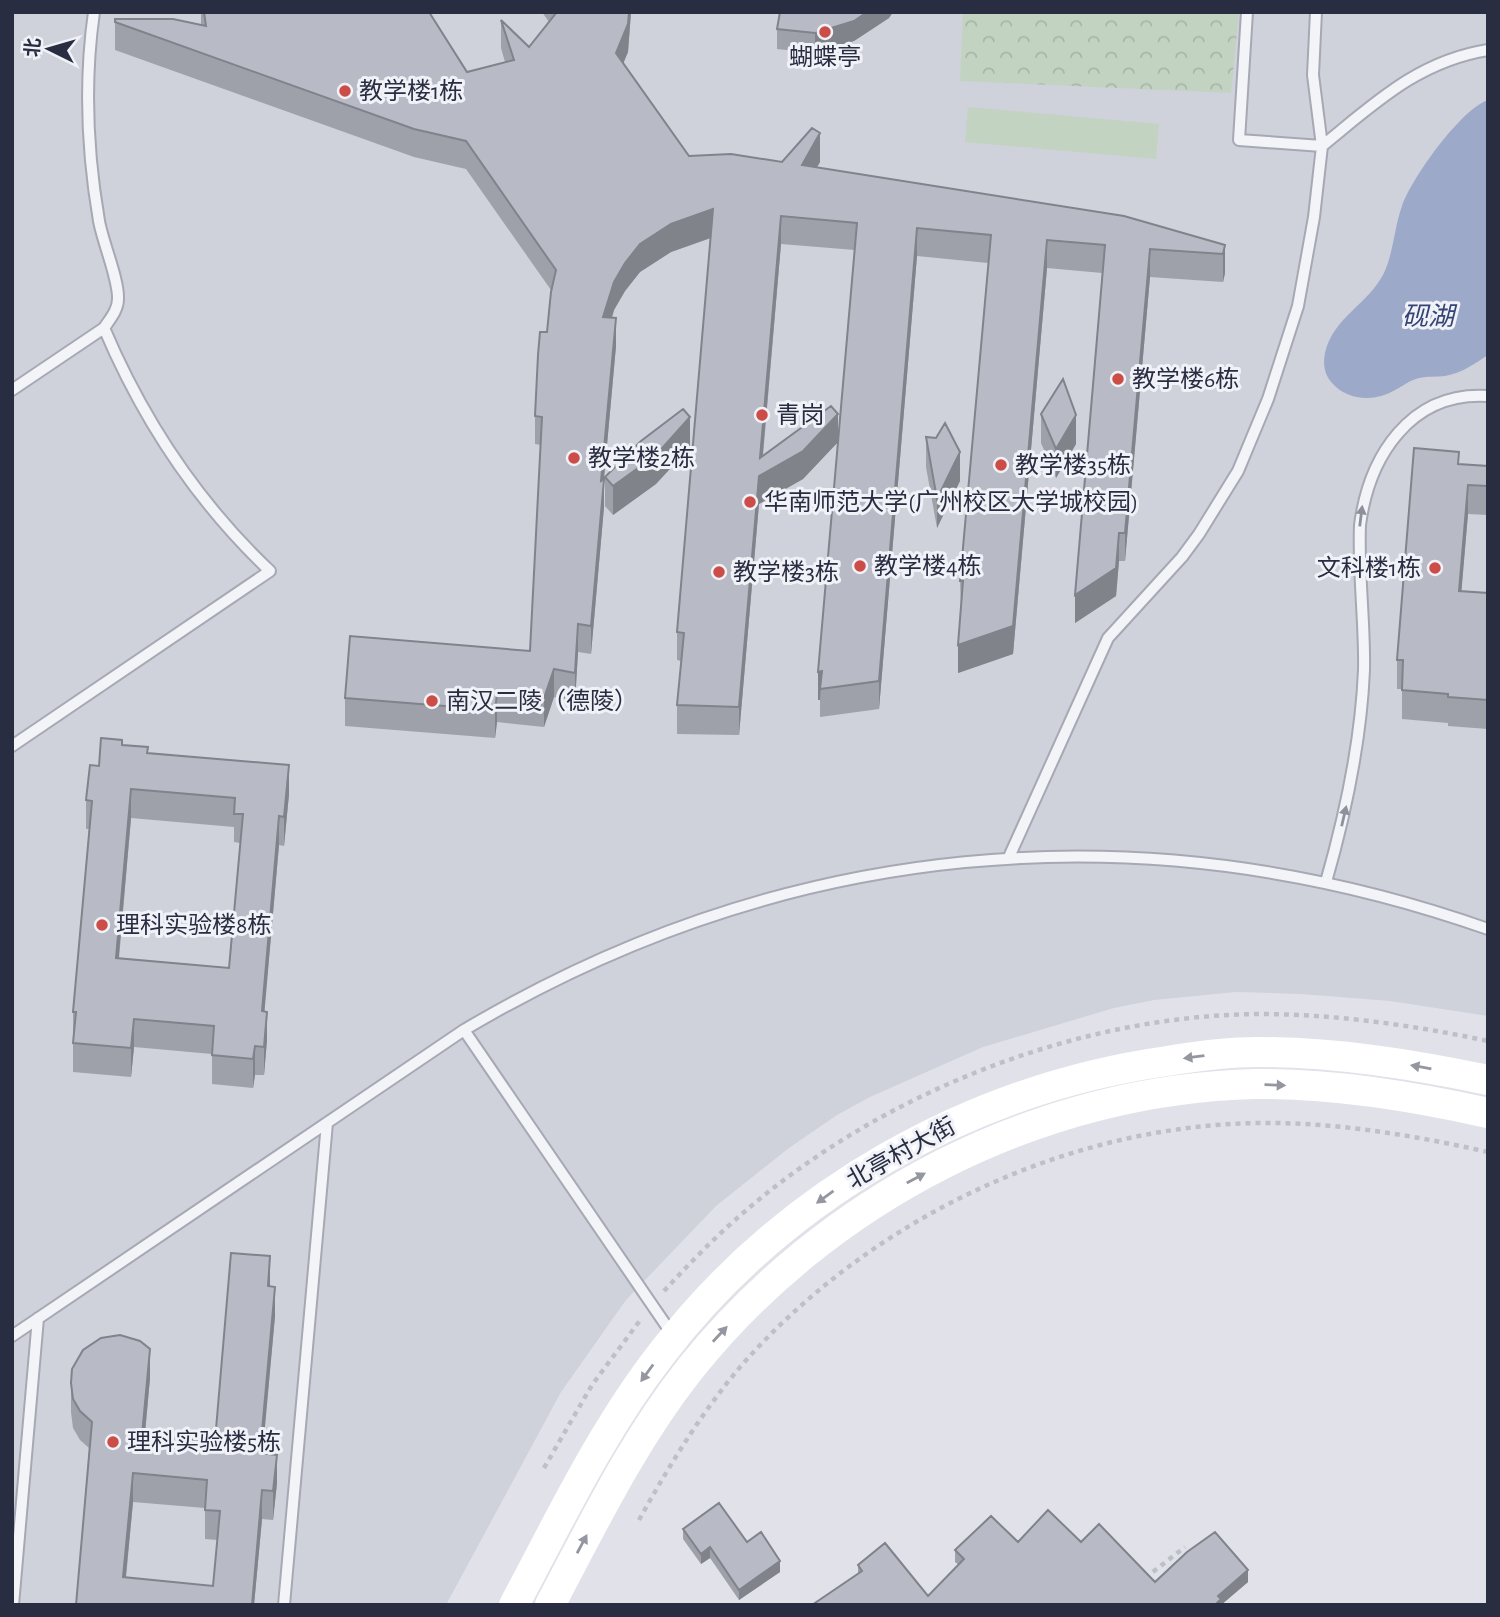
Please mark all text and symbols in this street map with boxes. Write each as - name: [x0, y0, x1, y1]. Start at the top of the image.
- north arrow: [14, 14, 84, 84]
- marker: 蝴蝶亭: [817, 24, 833, 40]
- text: 北: [22, 37, 44, 58]
- place label: 蝴蝶亭: [789, 44, 861, 70]
- place label: 教学楼1栋: [359, 78, 463, 104]
- marker: 教学楼1栋: [337, 83, 353, 99]
- water label: 砚湖: [1402, 303, 1458, 330]
- place label: 教学楼6栋: [1132, 366, 1239, 392]
- marker: 教学楼6栋: [1110, 371, 1126, 387]
- place label: 青岗: [776, 402, 824, 428]
- marker: 青岗: [754, 407, 770, 423]
- place label: 教学楼2栋: [588, 445, 695, 471]
- marker: 教学楼2栋: [566, 450, 582, 466]
- place label: 教学楼35栋: [1015, 452, 1131, 478]
- marker: 教学楼35栋: [993, 457, 1009, 473]
- place label: 华南师范大学(广州校区大学城校园): [764, 489, 1138, 515]
- marker: 华南师范大学(广州校区大学城校园): [742, 494, 758, 510]
- one-way arrow: [1356, 505, 1367, 527]
- place label: 教学楼4栋: [874, 553, 982, 579]
- place label: 文科楼1栋: [1317, 555, 1421, 581]
- marker: 教学楼4栋: [852, 558, 868, 574]
- place label: 教学楼3栋: [733, 559, 839, 585]
- marker: 文科楼1栋: [1427, 560, 1443, 576]
- marker: 教学楼3栋: [711, 564, 727, 580]
- place label: 南汉二陵（德陵）: [446, 688, 638, 714]
- marker: 南汉二陵（德陵）: [424, 693, 440, 709]
- one-way arrow: [1338, 805, 1349, 827]
- place label: 理科实验楼8栋: [116, 912, 271, 938]
- marker: 理科实验楼8栋: [94, 917, 110, 933]
- one-way arrow: [1183, 1052, 1205, 1063]
- one-way arrow: [1410, 1061, 1432, 1072]
- one-way arrow: [1264, 1079, 1286, 1091]
- street label: 北亭村大街: [842, 1113, 960, 1193]
- one-way arrow: [906, 1172, 926, 1184]
- one-way arrow: [816, 1190, 834, 1204]
- one-way arrow: [711, 1326, 727, 1343]
- one-way arrow: [640, 1364, 654, 1382]
- place label: 理科实验楼5栋: [127, 1429, 281, 1455]
- marker: 理科实验楼5栋: [105, 1434, 121, 1450]
- one-way arrow: [576, 1535, 588, 1554]

